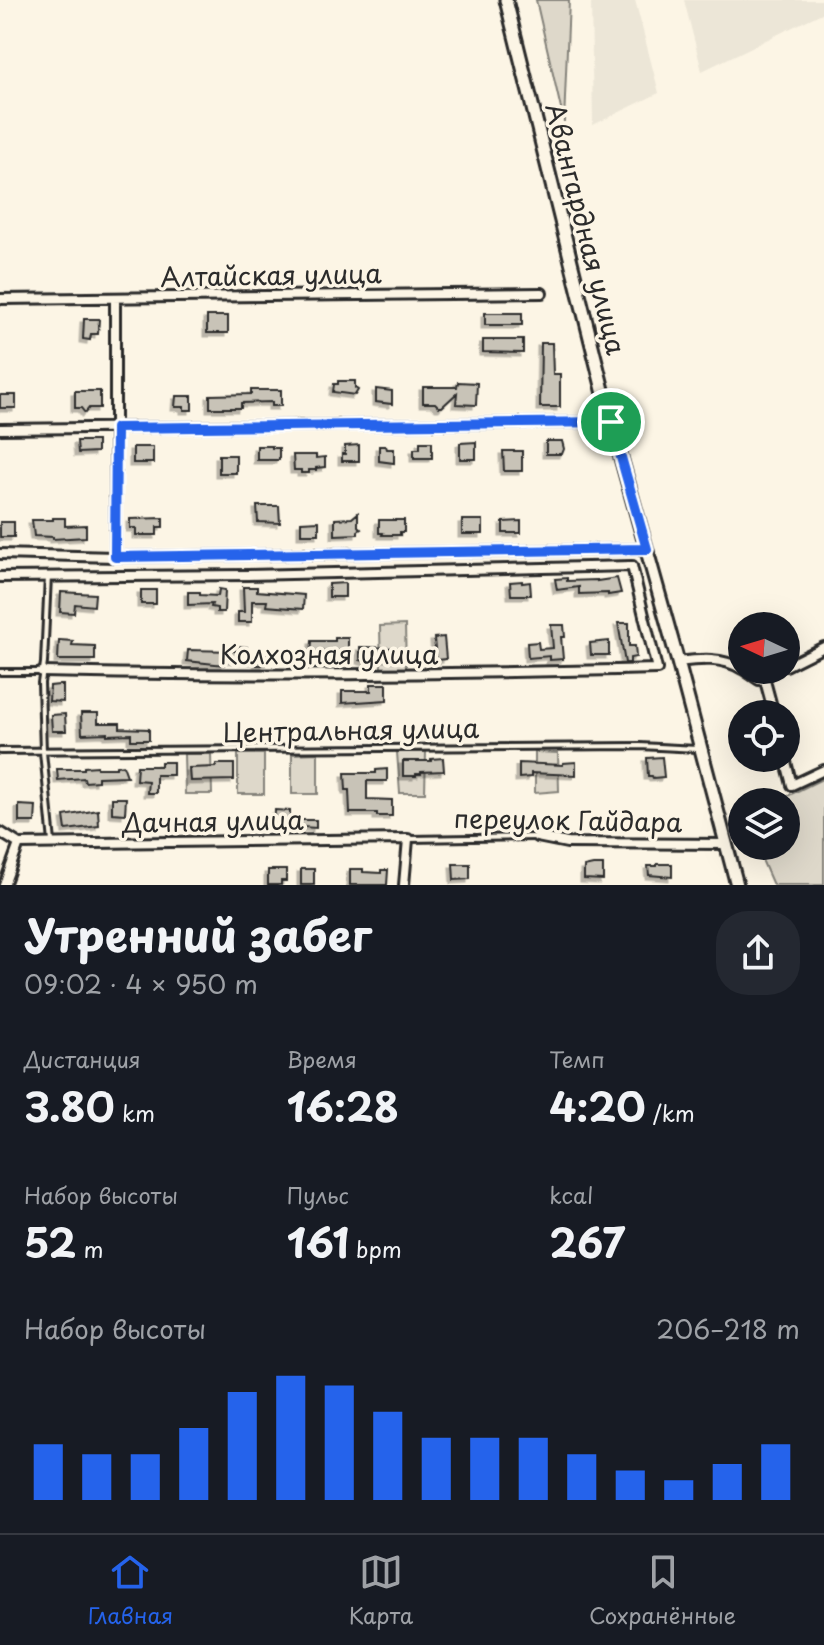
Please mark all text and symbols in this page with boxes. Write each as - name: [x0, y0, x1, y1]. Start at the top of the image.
- street label: Авангардная улица: [536, 99, 637, 359]
- street label: Алтайская улица: [160, 253, 383, 296]
- pin: [577, 388, 645, 456]
- icon: arrive: [589, 400, 633, 444]
- north arrow: [728, 612, 800, 684]
- map controls: [728, 612, 800, 860]
- street label: Колхозная улица: [220, 634, 439, 673]
- button: locate: [728, 700, 800, 772]
- street label: Центральная улица: [222, 708, 480, 751]
- button: layers: [728, 788, 800, 860]
- street label: переулок Гайдара: [453, 798, 683, 841]
- street label: Дачная улица: [121, 799, 305, 842]
- text: Утренний забег: [24, 901, 372, 967]
- button: share: [716, 911, 800, 995]
- text: 09:02 · 4 × 950 m: [24, 964, 258, 1003]
- text: Дистанция: [24, 1042, 141, 1075]
- text: Время: [287, 1042, 357, 1075]
- text: Темп: [549, 1042, 605, 1075]
- text: 3.80: [24, 1075, 115, 1136]
- text: 16:28: [287, 1075, 399, 1136]
- text: 4:20: [549, 1075, 646, 1136]
- text: km: [115, 1096, 155, 1129]
- text: /km: [646, 1096, 695, 1129]
- text: Набор высоты: [24, 1178, 178, 1211]
- text: Пульс: [287, 1178, 349, 1211]
- text: kcal: [549, 1178, 593, 1211]
- text: 52: [24, 1211, 76, 1272]
- text: 161: [287, 1211, 349, 1272]
- text: 267: [549, 1211, 625, 1272]
- text: m: [76, 1232, 103, 1265]
- text: bpm: [349, 1232, 402, 1265]
- text: Набор высоты: [24, 1309, 206, 1348]
- text: 206–218 m: [656, 1309, 800, 1348]
- tab: Главная: [88, 1550, 173, 1631]
- tab: Карта: [349, 1550, 413, 1631]
- tab: Сохранённые: [589, 1550, 736, 1631]

